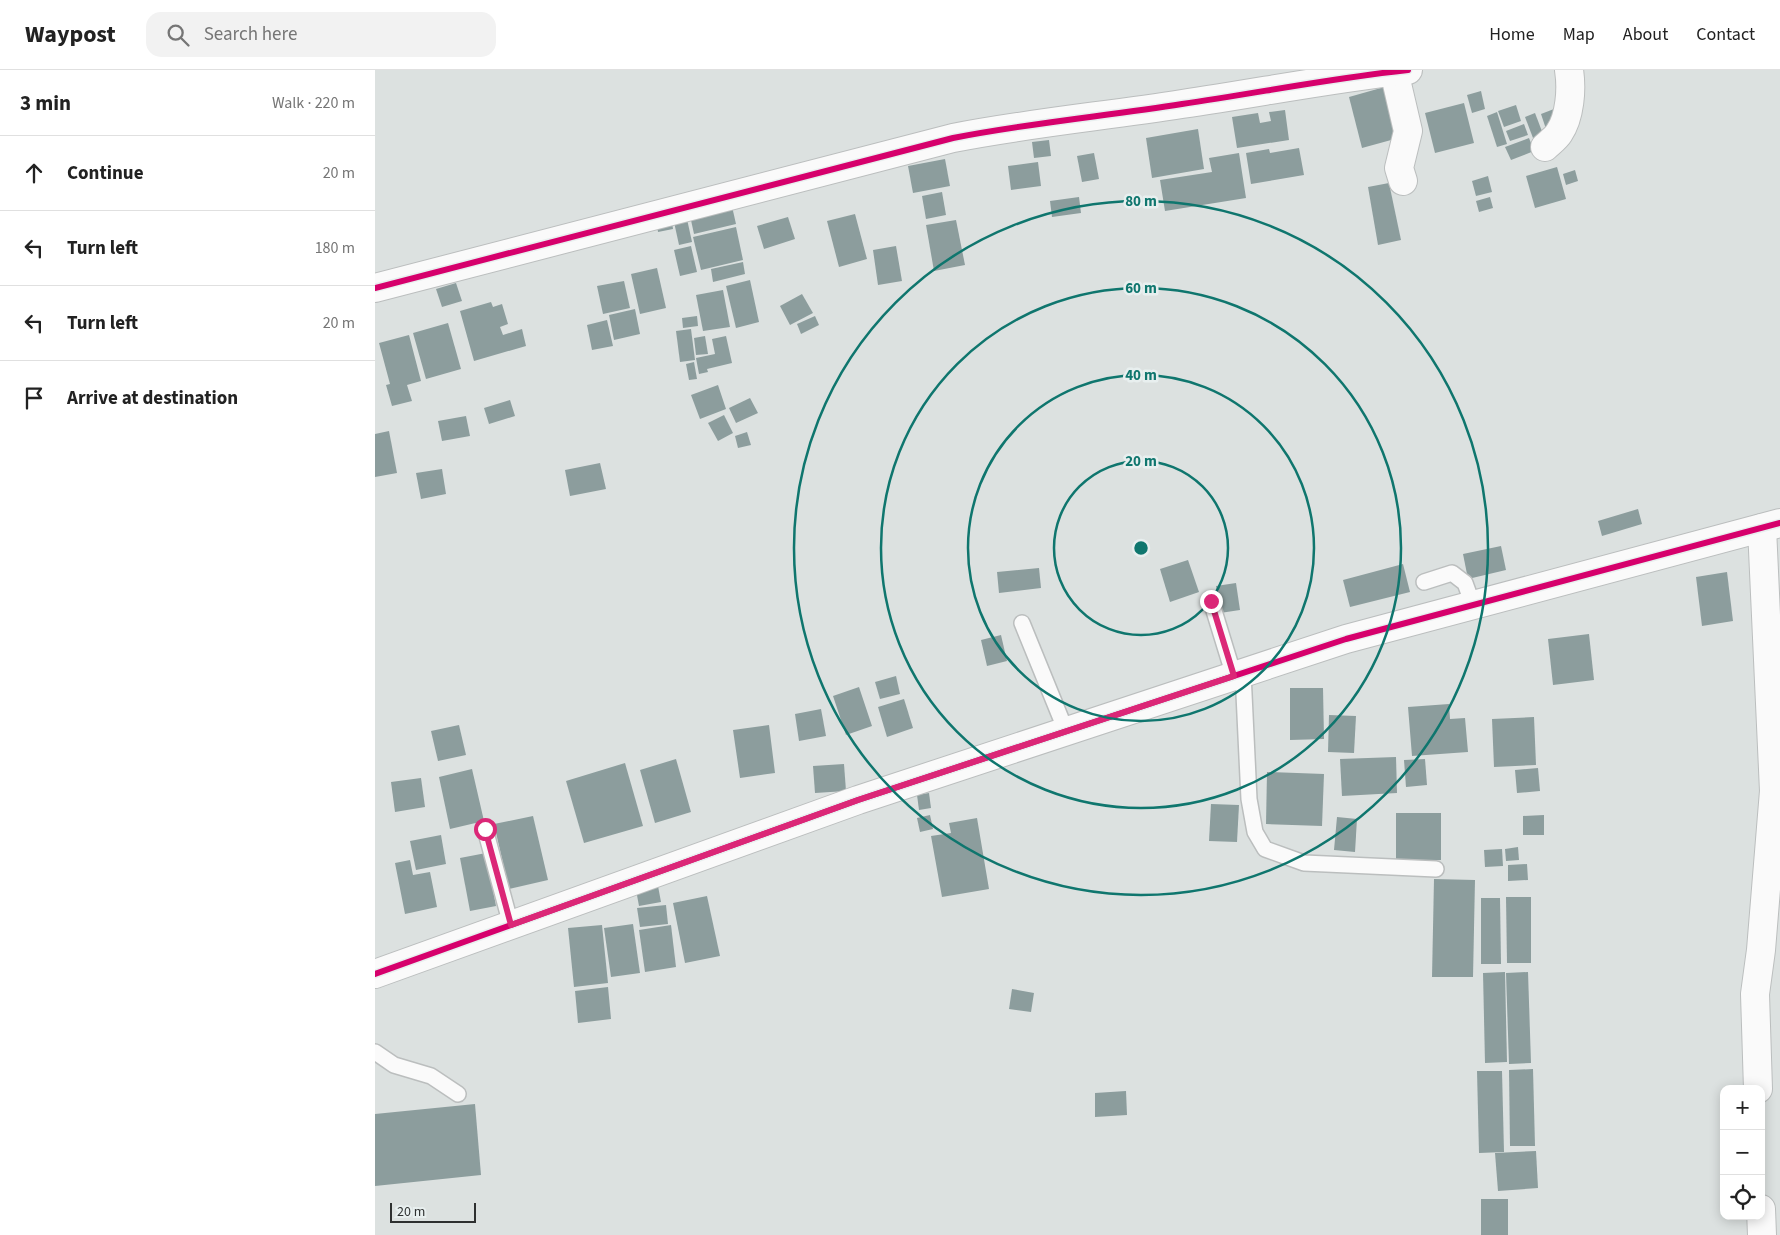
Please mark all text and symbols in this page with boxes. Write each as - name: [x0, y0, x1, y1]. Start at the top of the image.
- search box: [146, 12, 496, 57]
- text: Waypost: [25, 17, 116, 52]
- icon: search: [164, 21, 192, 49]
- text: Search here: [204, 21, 297, 48]
- text: Home: [1489, 22, 1535, 47]
- text: Map: [1563, 22, 1595, 47]
- text: About: [1623, 22, 1668, 47]
- text: Contact: [1696, 22, 1755, 47]
- text: 3 min: [20, 88, 71, 118]
- text: Walk · 220 m: [272, 92, 355, 114]
- icon: ahead: [20, 159, 48, 187]
- text: Continue: [67, 160, 144, 187]
- text: 20 m: [323, 162, 355, 184]
- text: 80 m: [1125, 191, 1157, 212]
- icon: left: [20, 234, 48, 262]
- text: Turn left: [67, 235, 138, 262]
- text: 180 m: [315, 237, 355, 259]
- text: 60 m: [1125, 278, 1157, 299]
- icon: left: [20, 309, 48, 337]
- text: Turn left: [67, 310, 138, 337]
- text: 20 m: [323, 312, 355, 334]
- text: 40 m: [1125, 365, 1157, 386]
- icon: arrive: [20, 384, 48, 412]
- text: Arrive at destination: [67, 385, 238, 412]
- text: 20 m: [1125, 451, 1157, 472]
- centre of rings: [1132, 539, 1150, 557]
- route end: [1200, 590, 1223, 613]
- route start: [474, 818, 497, 841]
- map controls: [1720, 1085, 1765, 1220]
- button: +: [1720, 1085, 1765, 1130]
- button: −: [1720, 1130, 1765, 1175]
- button: locate: [1720, 1175, 1765, 1220]
- scale bar: [390, 1200, 476, 1223]
- text: 20 m: [397, 1202, 425, 1222]

